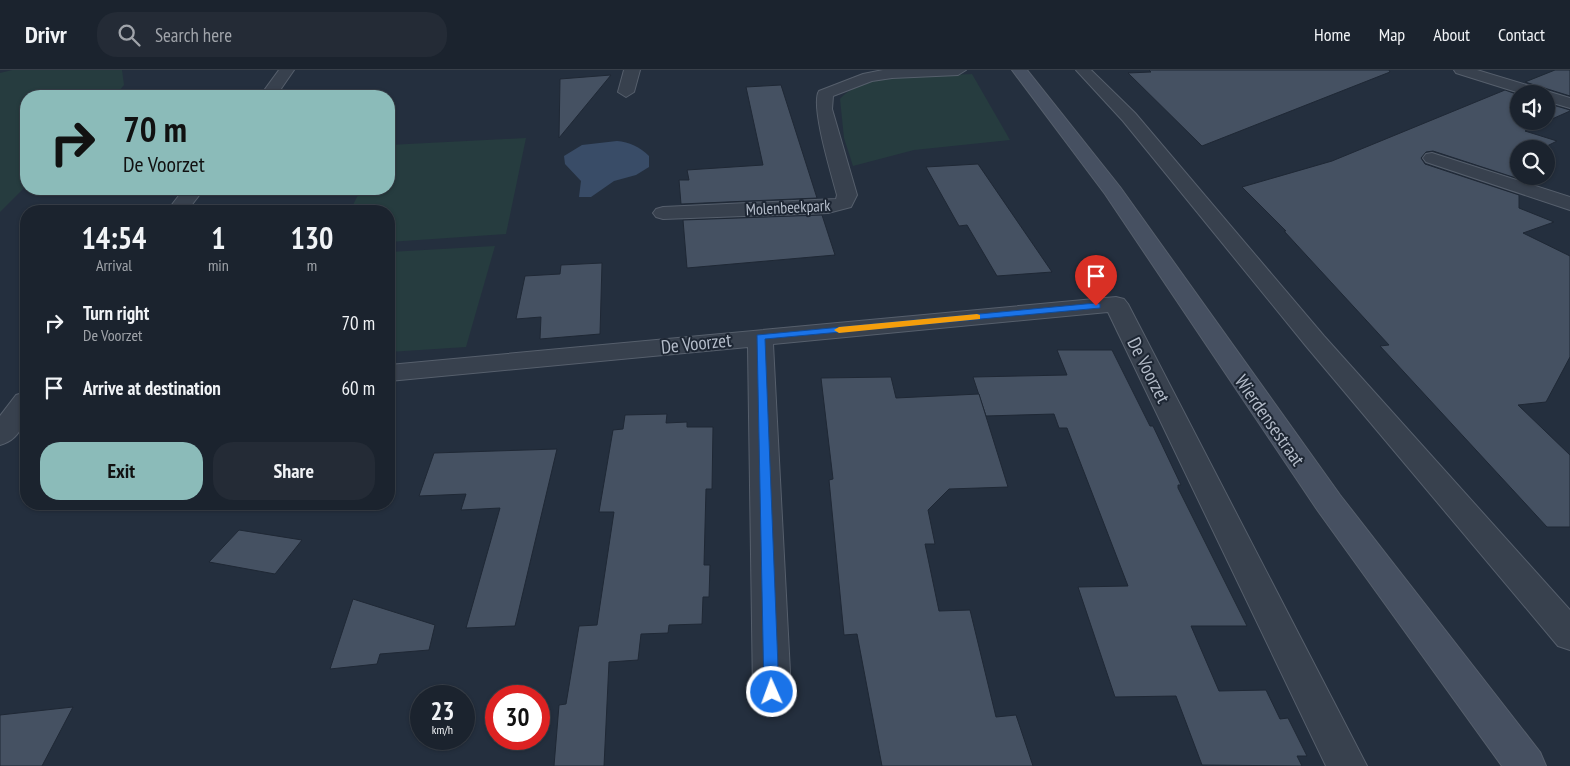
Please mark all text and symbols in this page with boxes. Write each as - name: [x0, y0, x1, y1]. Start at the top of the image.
- search box: [97, 12, 447, 57]
- text: Drivr: [25, 19, 67, 50]
- icon: search: [115, 21, 143, 49]
- text: Search here: [155, 23, 232, 47]
- text: Home: [1314, 23, 1351, 46]
- text: Map: [1379, 23, 1405, 46]
- text: About: [1433, 23, 1470, 46]
- text: Contact: [1498, 23, 1545, 46]
- map controls: [1510, 85, 1555, 185]
- button: sound: [1510, 85, 1555, 130]
- text: 70 m: [123, 106, 187, 152]
- icon: right: [40, 110, 105, 175]
- button: search: [1510, 140, 1555, 185]
- text: De Voorzet: [123, 150, 205, 178]
- street label: Molenbeekpark: [745, 195, 832, 219]
- text: 14:54: [82, 218, 146, 257]
- text: 1: [211, 218, 226, 257]
- text: 130: [290, 218, 333, 257]
- text: Arrival: [96, 255, 132, 275]
- text: min: [208, 255, 229, 275]
- text: m: [307, 255, 317, 275]
- pin: [1075, 255, 1117, 306]
- icon: arrive: [1082, 262, 1110, 290]
- text: Turn right: [83, 301, 149, 325]
- icon: right: [40, 309, 68, 337]
- text: 70 m: [342, 311, 375, 335]
- text: De Voorzet: [83, 325, 142, 345]
- street label: De Voorzet: [660, 327, 733, 359]
- street label: De Voorzet: [1122, 333, 1176, 408]
- street label: Wierdensestraat: [1230, 370, 1311, 471]
- icon: arrive: [40, 374, 68, 402]
- text: Arrive at destination: [83, 376, 221, 400]
- text: 60 m: [342, 376, 375, 400]
- button: Exit: [40, 442, 203, 500]
- button: Share: [213, 442, 375, 500]
- position arrow: [745, 665, 797, 717]
- speed limit sign: 30: [485, 685, 550, 750]
- text: 23: [431, 695, 454, 727]
- text: km/h: [432, 722, 453, 737]

